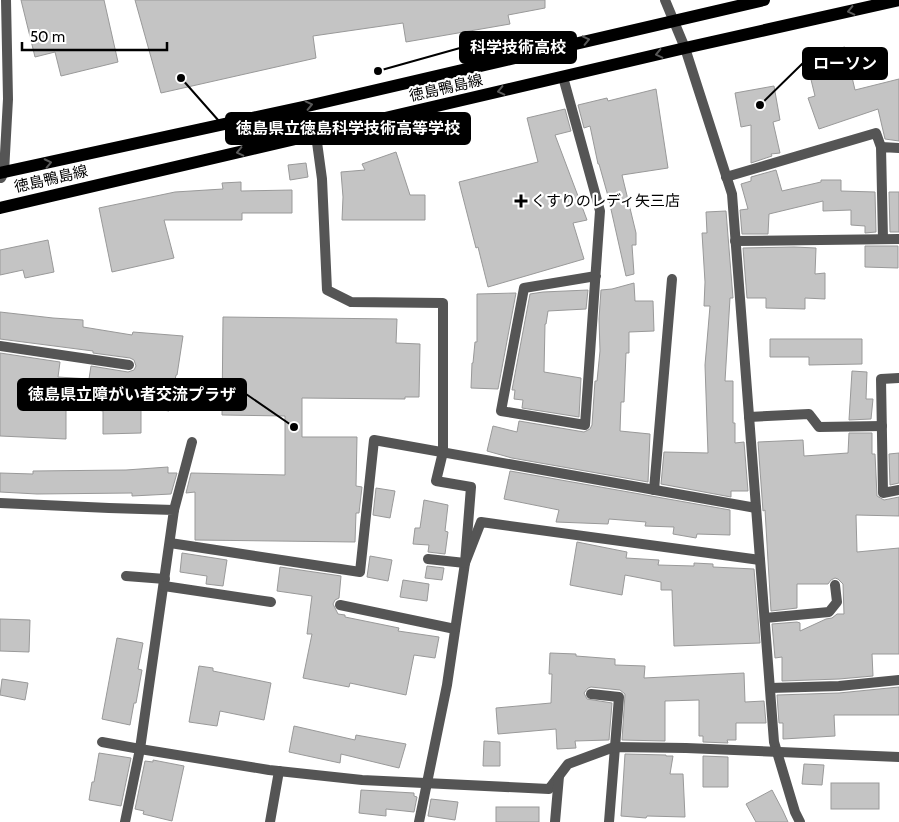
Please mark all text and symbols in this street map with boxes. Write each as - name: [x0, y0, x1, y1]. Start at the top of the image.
- one-way arrow: [847, 5, 856, 16]
- scale bar: [22, 20, 168, 52]
- text: 50 m: [30, 28, 65, 46]
- callout: 科学技術高校: [460, 32, 576, 63]
- one-way arrow: [582, 35, 591, 46]
- text: 科学技術高校: [470, 38, 566, 57]
- one-way arrow: [654, 48, 663, 59]
- callout: ローソン: [803, 48, 887, 79]
- text: ローソン: [813, 54, 877, 73]
- street label: 徳島鴨島線: [407, 71, 485, 105]
- one-way arrow: [496, 85, 505, 96]
- one-way arrow: [304, 100, 313, 111]
- callout: 徳島県立徳島科学技術高等学校: [226, 113, 470, 144]
- text: 徳島県立徳島科学技術高等学校: [236, 119, 460, 138]
- one-way arrow: [236, 146, 245, 157]
- one-way arrow: [43, 158, 52, 169]
- street label: 徳島鴨島線: [12, 162, 90, 196]
- place label: くすりのレディ矢三店: [531, 192, 680, 210]
- marker: くすりのレディ矢三店: [515, 195, 527, 207]
- callout: 徳島県立障がい者交流プラザ: [18, 379, 246, 410]
- text: 徳島県立障がい者交流プラザ: [28, 385, 236, 404]

